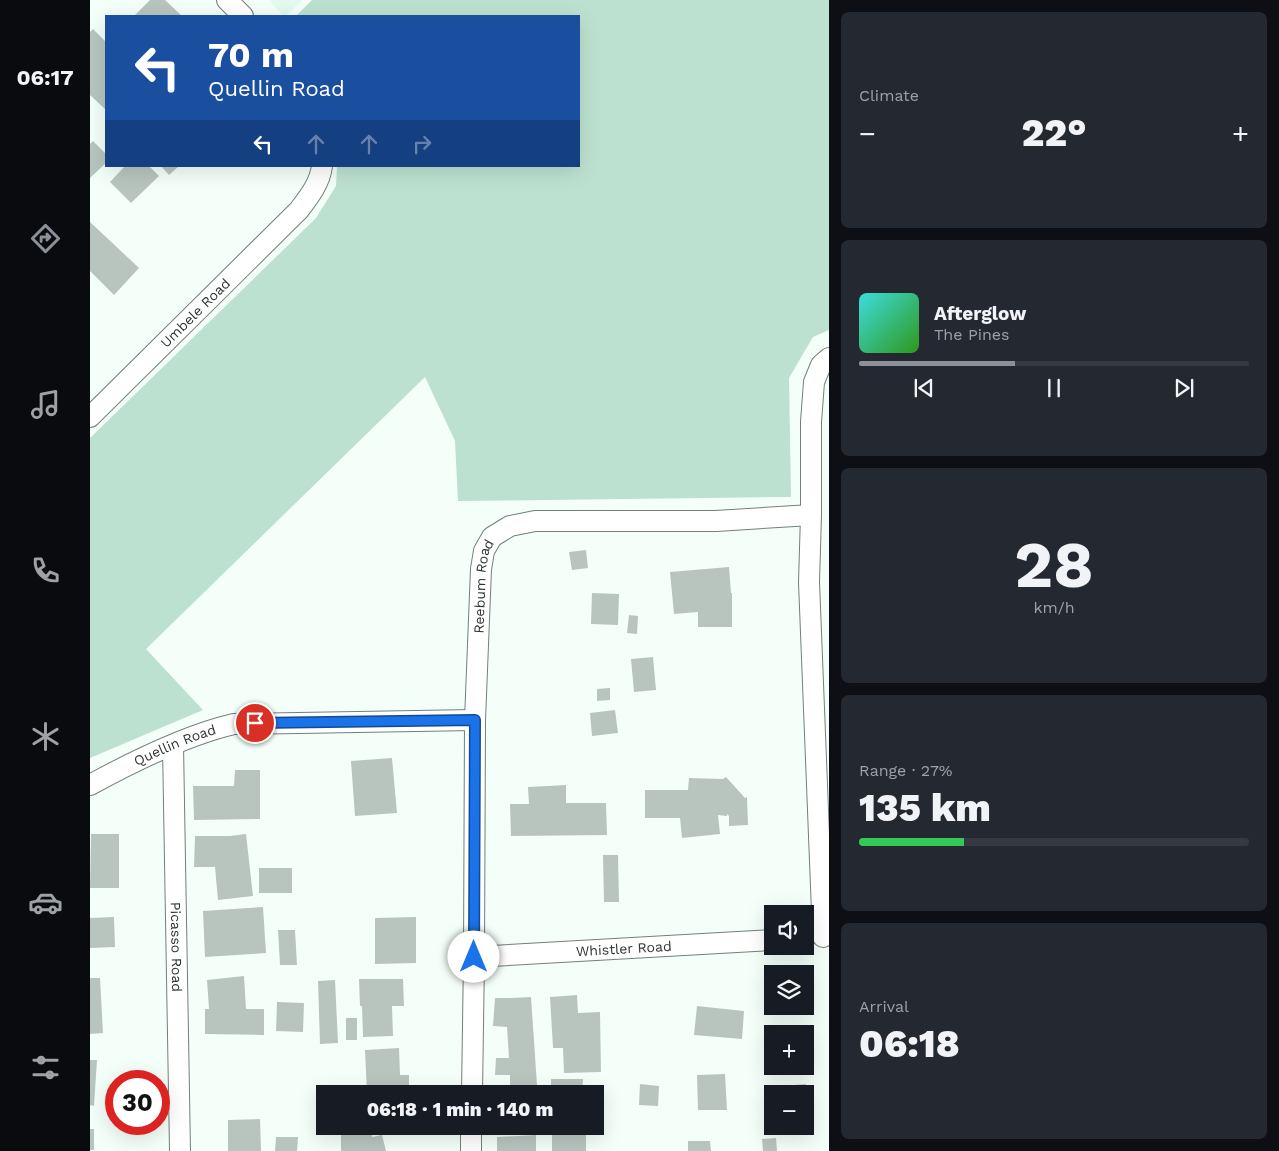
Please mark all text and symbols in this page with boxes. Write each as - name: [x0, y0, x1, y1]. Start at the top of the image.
- text: 70 m: [208, 34, 294, 76]
- icon: left: [125, 35, 190, 100]
- text: 06:17: [16, 65, 74, 90]
- text: Quellin Road: [208, 76, 345, 101]
- text: Climate: [859, 86, 919, 105]
- text: 22°: [1022, 111, 1086, 155]
- text: −: [859, 117, 876, 150]
- text: +: [1232, 117, 1249, 150]
- icon: left: [249, 130, 277, 158]
- icon: ahead: [302, 130, 330, 158]
- icon: ahead: [355, 130, 383, 158]
- icon: right: [408, 130, 436, 158]
- icon: directions: [28, 221, 63, 256]
- street label: Umbele Road: [157, 275, 233, 351]
- text: Afterglow: [934, 302, 1026, 325]
- text: The Pines: [934, 325, 1010, 344]
- icon: previous: [910, 374, 938, 402]
- icon: pause: [1040, 374, 1068, 402]
- icon: next: [1170, 374, 1198, 402]
- icon: music: [28, 387, 63, 422]
- text: 28: [1014, 527, 1094, 603]
- street label: Reebum Road: [470, 537, 497, 634]
- icon: phone: [28, 553, 63, 588]
- text: km/h: [1033, 598, 1075, 617]
- pin: [234, 702, 276, 744]
- icon: arrive: [241, 709, 269, 737]
- icon: climate: [28, 719, 63, 754]
- street label: Quellin Road: [131, 721, 218, 769]
- text: Range · 27%: [859, 761, 953, 780]
- text: 135 km: [859, 786, 991, 830]
- icon: car: [28, 885, 63, 920]
- street label: Picasso Road: [168, 902, 185, 992]
- map controls: [764, 905, 814, 1135]
- button: sound: [764, 905, 814, 955]
- position arrow: [447, 930, 499, 982]
- street label: Whistler Road: [575, 938, 672, 959]
- button: layers: [764, 965, 814, 1015]
- text: Arrival: [859, 997, 909, 1016]
- text: 06:18: [859, 1022, 960, 1066]
- button: +: [764, 1025, 814, 1075]
- icon: filters: [28, 1050, 63, 1085]
- speed limit sign: 30: [105, 1070, 170, 1135]
- button: −: [764, 1085, 814, 1135]
- text: 06:18 · 1 min · 140 m: [367, 1098, 553, 1121]

